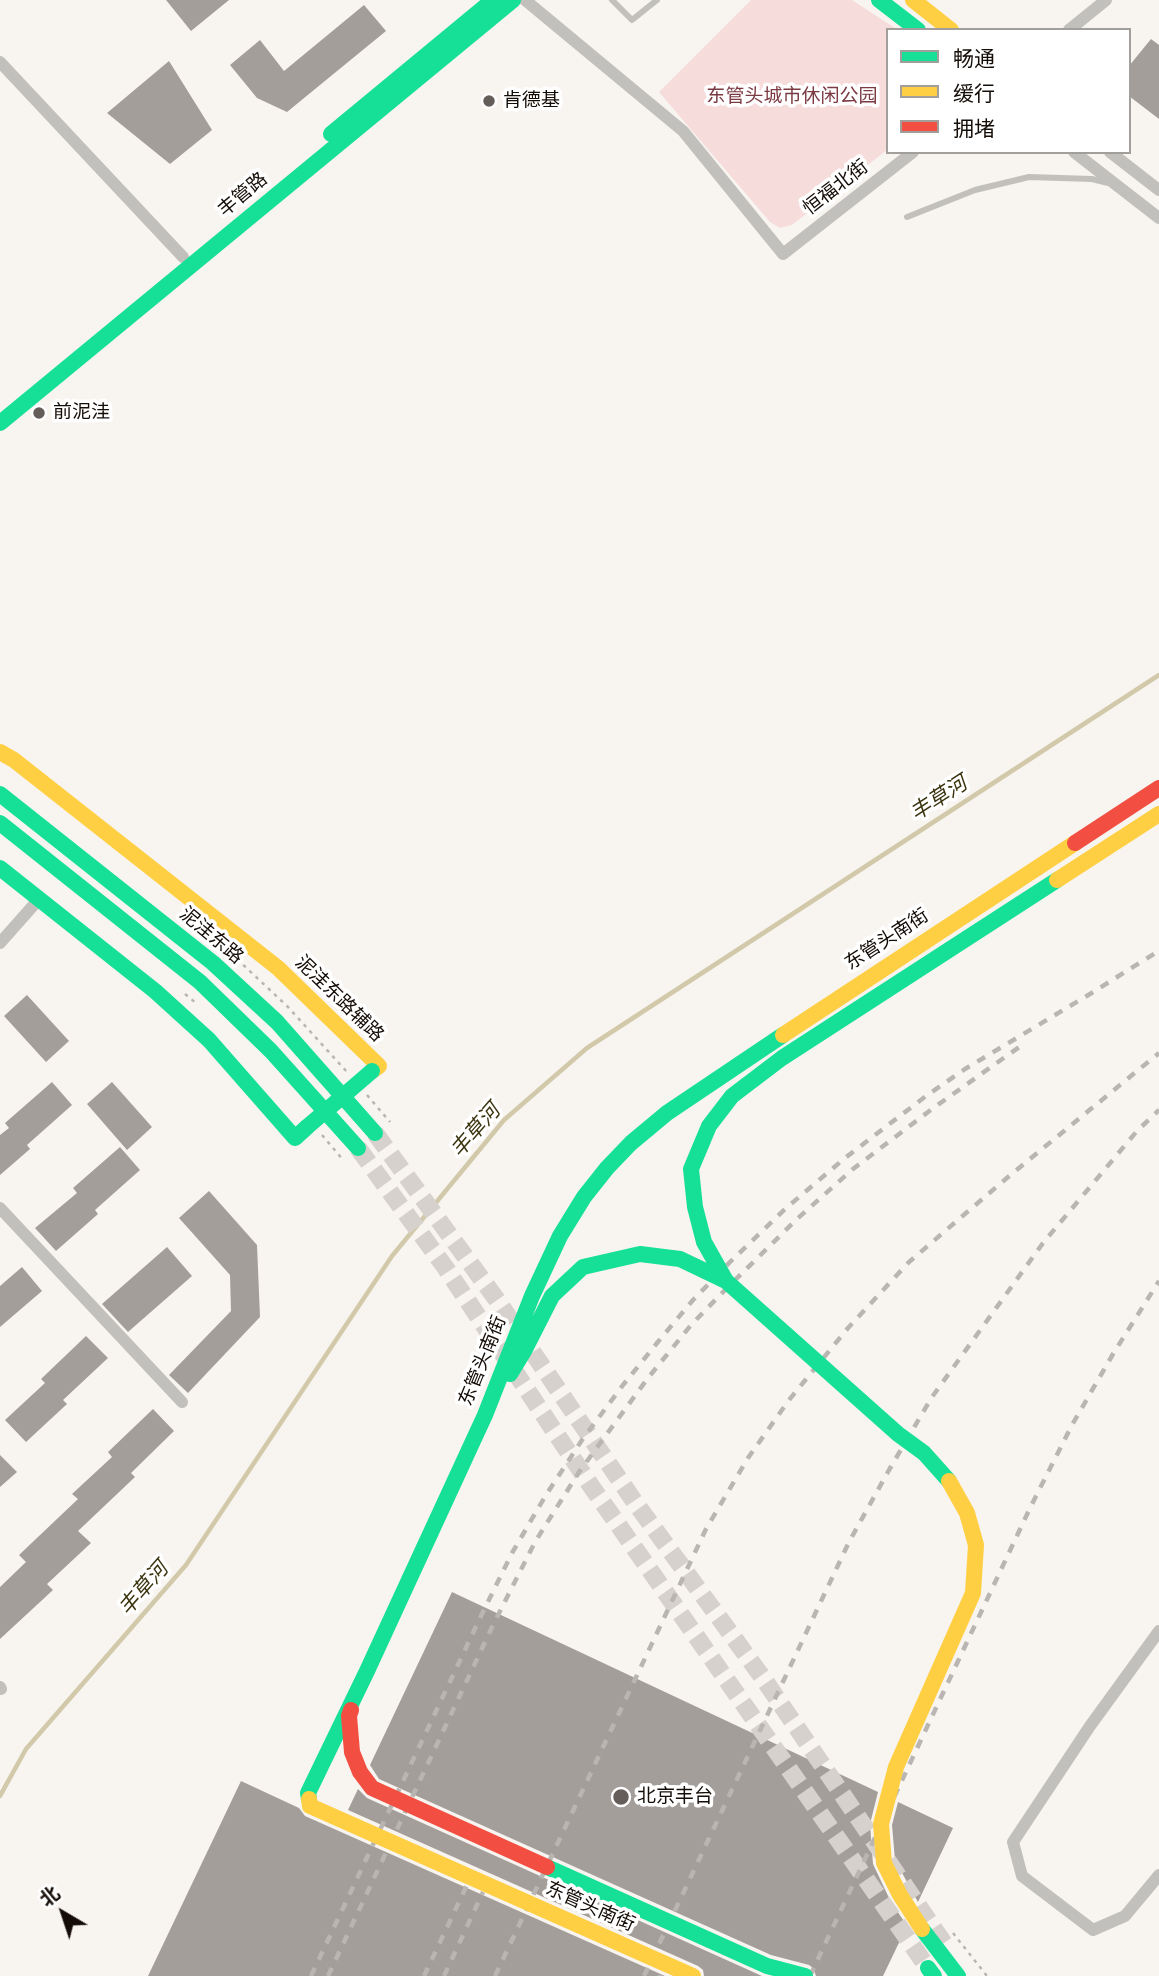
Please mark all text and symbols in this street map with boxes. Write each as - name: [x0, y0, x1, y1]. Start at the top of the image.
- legend: [886, 28, 1131, 154]
- text: 畅通: [953, 47, 995, 70]
- text: 缓行: [953, 82, 995, 105]
- park label: 东管头城市休闲公园: [707, 86, 877, 108]
- place label: 肯德基: [503, 90, 560, 112]
- marker: 肯德基: [481, 93, 497, 109]
- text: 拥堵: [953, 117, 995, 140]
- street label: 恒福北街: [799, 156, 873, 220]
- street label: 丰管路: [214, 168, 272, 222]
- place label: 前泥洼: [53, 402, 110, 424]
- marker: 前泥洼: [31, 405, 47, 421]
- water label: 丰草河: [906, 771, 972, 827]
- street label: 泥洼东路: [175, 903, 247, 969]
- street label: 东管头南街: [841, 905, 933, 975]
- street label: 泥洼东路辅路: [290, 951, 388, 1047]
- water label: 丰草河: [446, 1099, 506, 1163]
- street label: 东管头南街: [455, 1313, 511, 1409]
- water label: 丰草河: [114, 1557, 174, 1621]
- place label: 北京丰台: [637, 1786, 713, 1808]
- marker: 北京丰台: [611, 1787, 631, 1807]
- street label: 东管头南街: [542, 1877, 638, 1937]
- north arrow: [28, 1878, 98, 1948]
- text: 北: [35, 1882, 63, 1910]

